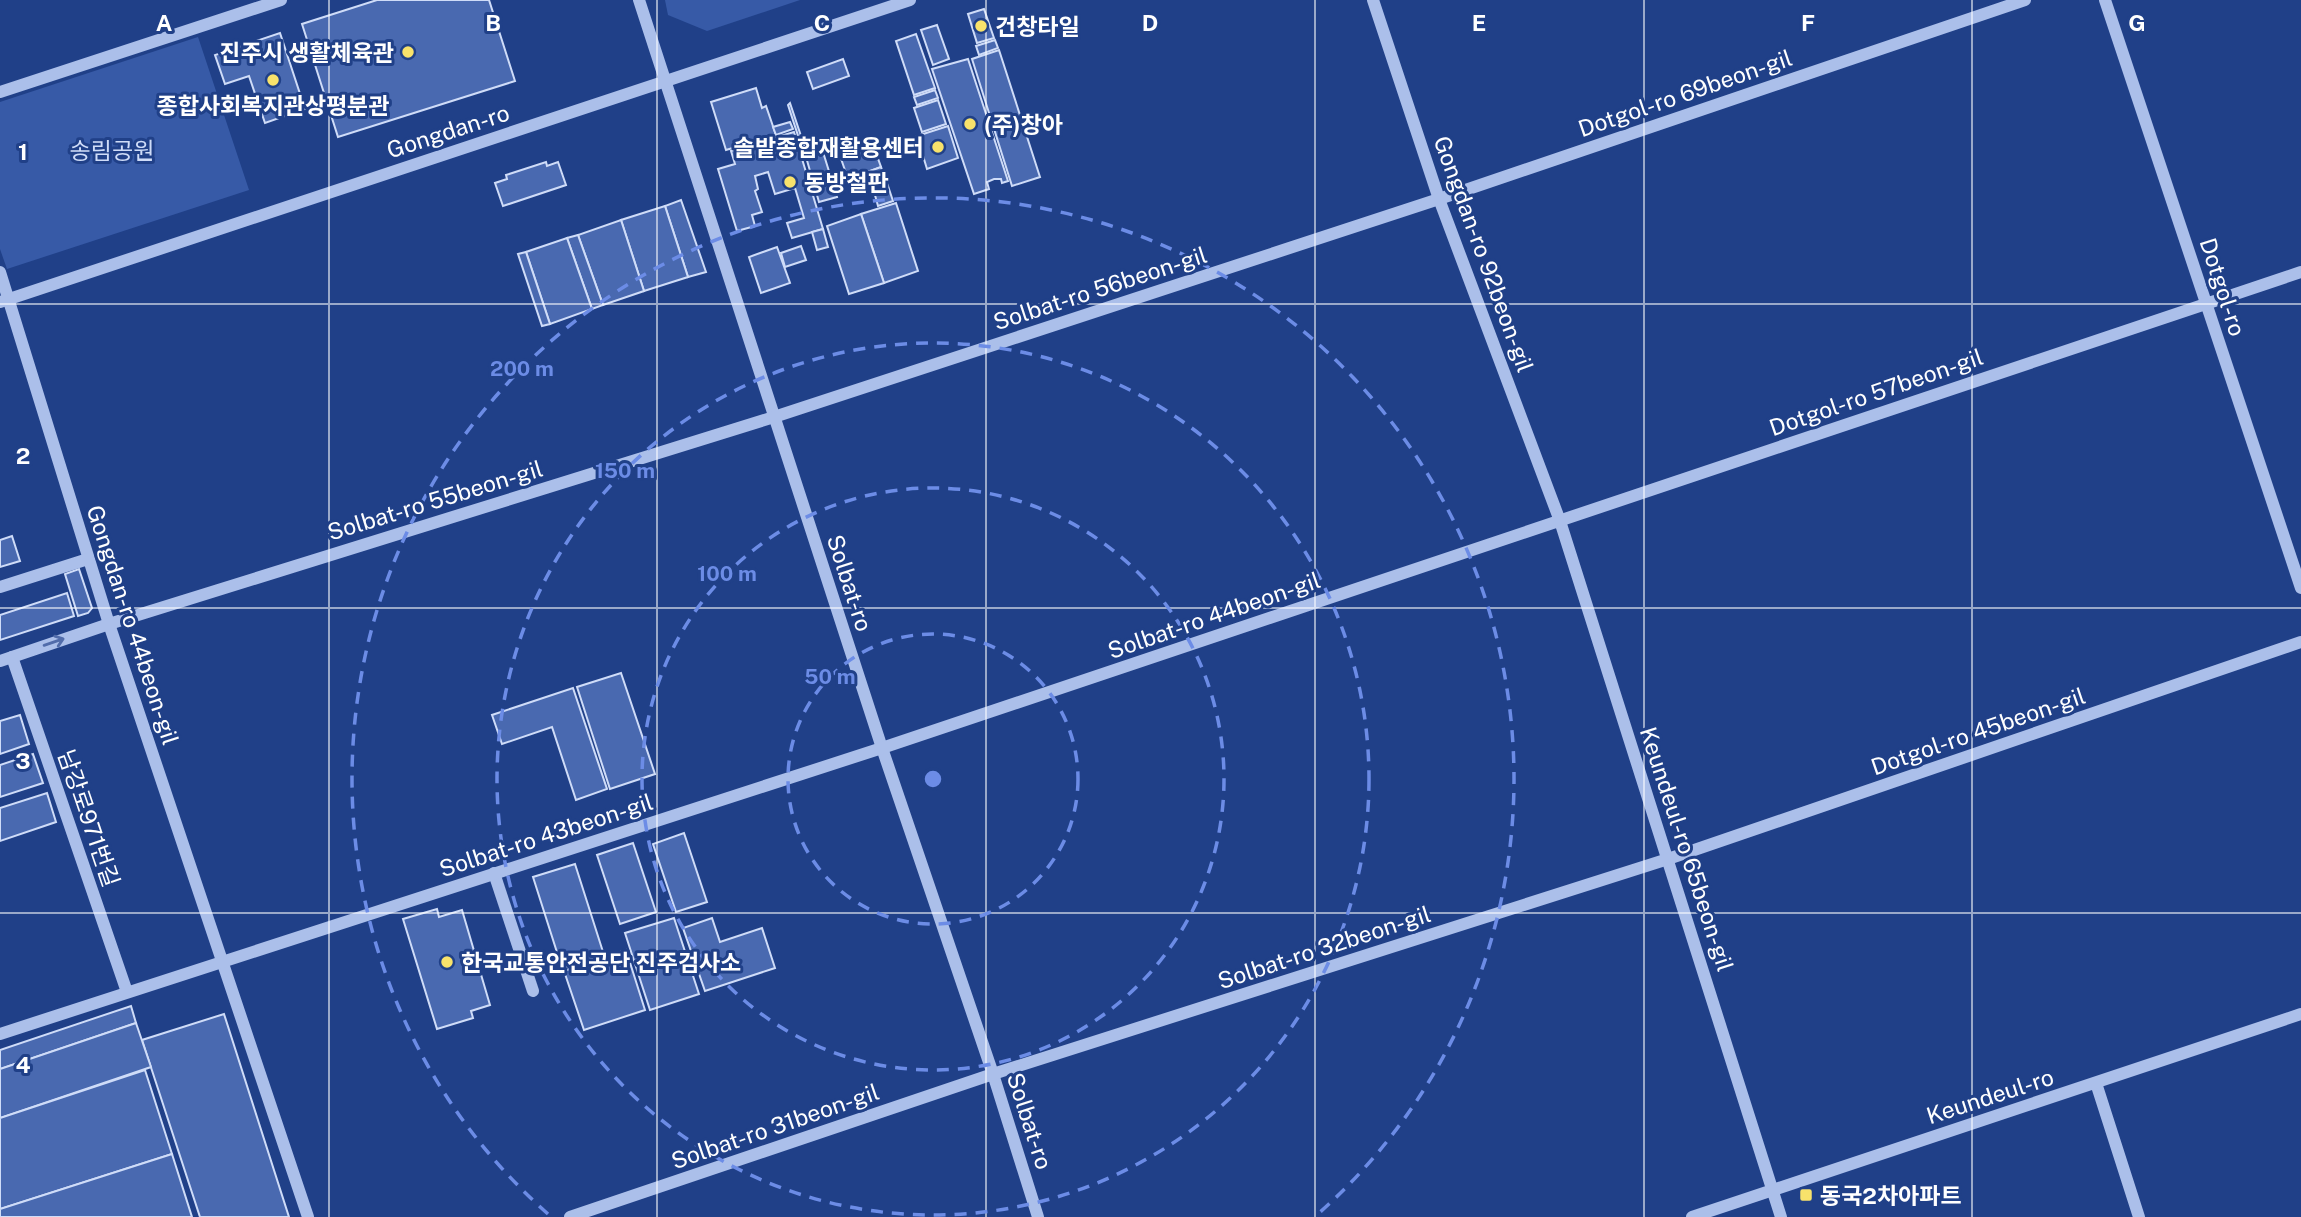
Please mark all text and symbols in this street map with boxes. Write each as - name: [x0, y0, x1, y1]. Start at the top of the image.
- text: A: [156, 9, 173, 36]
- text: B: [485, 9, 501, 36]
- text: C: [814, 9, 830, 36]
- text: D: [1142, 9, 1158, 36]
- text: E: [1472, 9, 1486, 36]
- text: F: [1801, 9, 1815, 36]
- text: G: [2128, 9, 2146, 36]
- place label: 건창타일: [995, 13, 1080, 40]
- marker: 건창타일: [973, 18, 989, 34]
- place label: 진주시 생활체육관: [220, 39, 394, 66]
- marker: 진주시 생활체육관: [400, 44, 416, 60]
- street label: Dotgol-ro 69beon-gil: [1575, 44, 1795, 142]
- marker: 종합사회복지관상평분관: [265, 72, 281, 88]
- place label: 종합사회복지관상평분관: [157, 92, 389, 119]
- street label: Gongdan-ro: [383, 98, 513, 164]
- place label: (주)창아: [984, 111, 1063, 138]
- marker: (주)창아: [962, 116, 978, 132]
- street label: Gongdan-ro 92beon-gil: [1429, 132, 1539, 376]
- place label: 솔밭종합재활용센터: [734, 134, 924, 161]
- park label: 송림공원: [70, 137, 154, 164]
- text: 1: [18, 138, 28, 165]
- marker: 솔밭종합재활용센터: [930, 139, 946, 155]
- place label: 동방철판: [804, 169, 889, 196]
- marker: 동방철판: [782, 174, 798, 190]
- street label: Dotgol-ro: [2194, 235, 2252, 339]
- street label: Solbat-ro 56beon-gil: [990, 241, 1210, 335]
- street label: Dotgol-ro 57beon-gil: [1766, 343, 1986, 441]
- text: 200 m: [490, 356, 554, 381]
- text: 2: [16, 442, 30, 469]
- street label: Solbat-ro 55beon-gil: [324, 454, 546, 546]
- text: 150 m: [595, 458, 655, 483]
- street label: Gongdan-ro 44beon-gil: [81, 502, 185, 748]
- street label: Solbat-ro: [822, 531, 878, 635]
- text: 100 m: [697, 561, 757, 586]
- street label: Solbat-ro 44beon-gil: [1104, 566, 1324, 664]
- one-way arrow: [43, 635, 65, 647]
- text: 50 m: [804, 664, 856, 689]
- street label: Dotgol-ro 45beon-gil: [1867, 682, 2089, 780]
- street label: Keundeul-ro 65beon-gil: [1635, 723, 1739, 975]
- street label: 남강로971번길: [53, 746, 125, 890]
- text: 3: [15, 747, 31, 774]
- centre of rings: [921, 767, 945, 791]
- street label: Solbat-ro 43beon-gil: [436, 788, 656, 882]
- street label: Solbat-ro 32beon-gil: [1214, 900, 1434, 994]
- place label: 한국교통안전공단 진주검사소: [461, 949, 741, 976]
- marker: 한국교통안전공단 진주검사소: [439, 954, 455, 970]
- text: 4: [15, 1051, 31, 1078]
- street label: Keundeul-ro: [1923, 1063, 2057, 1129]
- street label: Solbat-ro: [1002, 1069, 1058, 1173]
- street label: Solbat-ro 31beon-gil: [668, 1078, 882, 1174]
- place label: 동국2차아파트: [1820, 1182, 1962, 1209]
- marker: 동국2차아파트: [1798, 1187, 1814, 1203]

